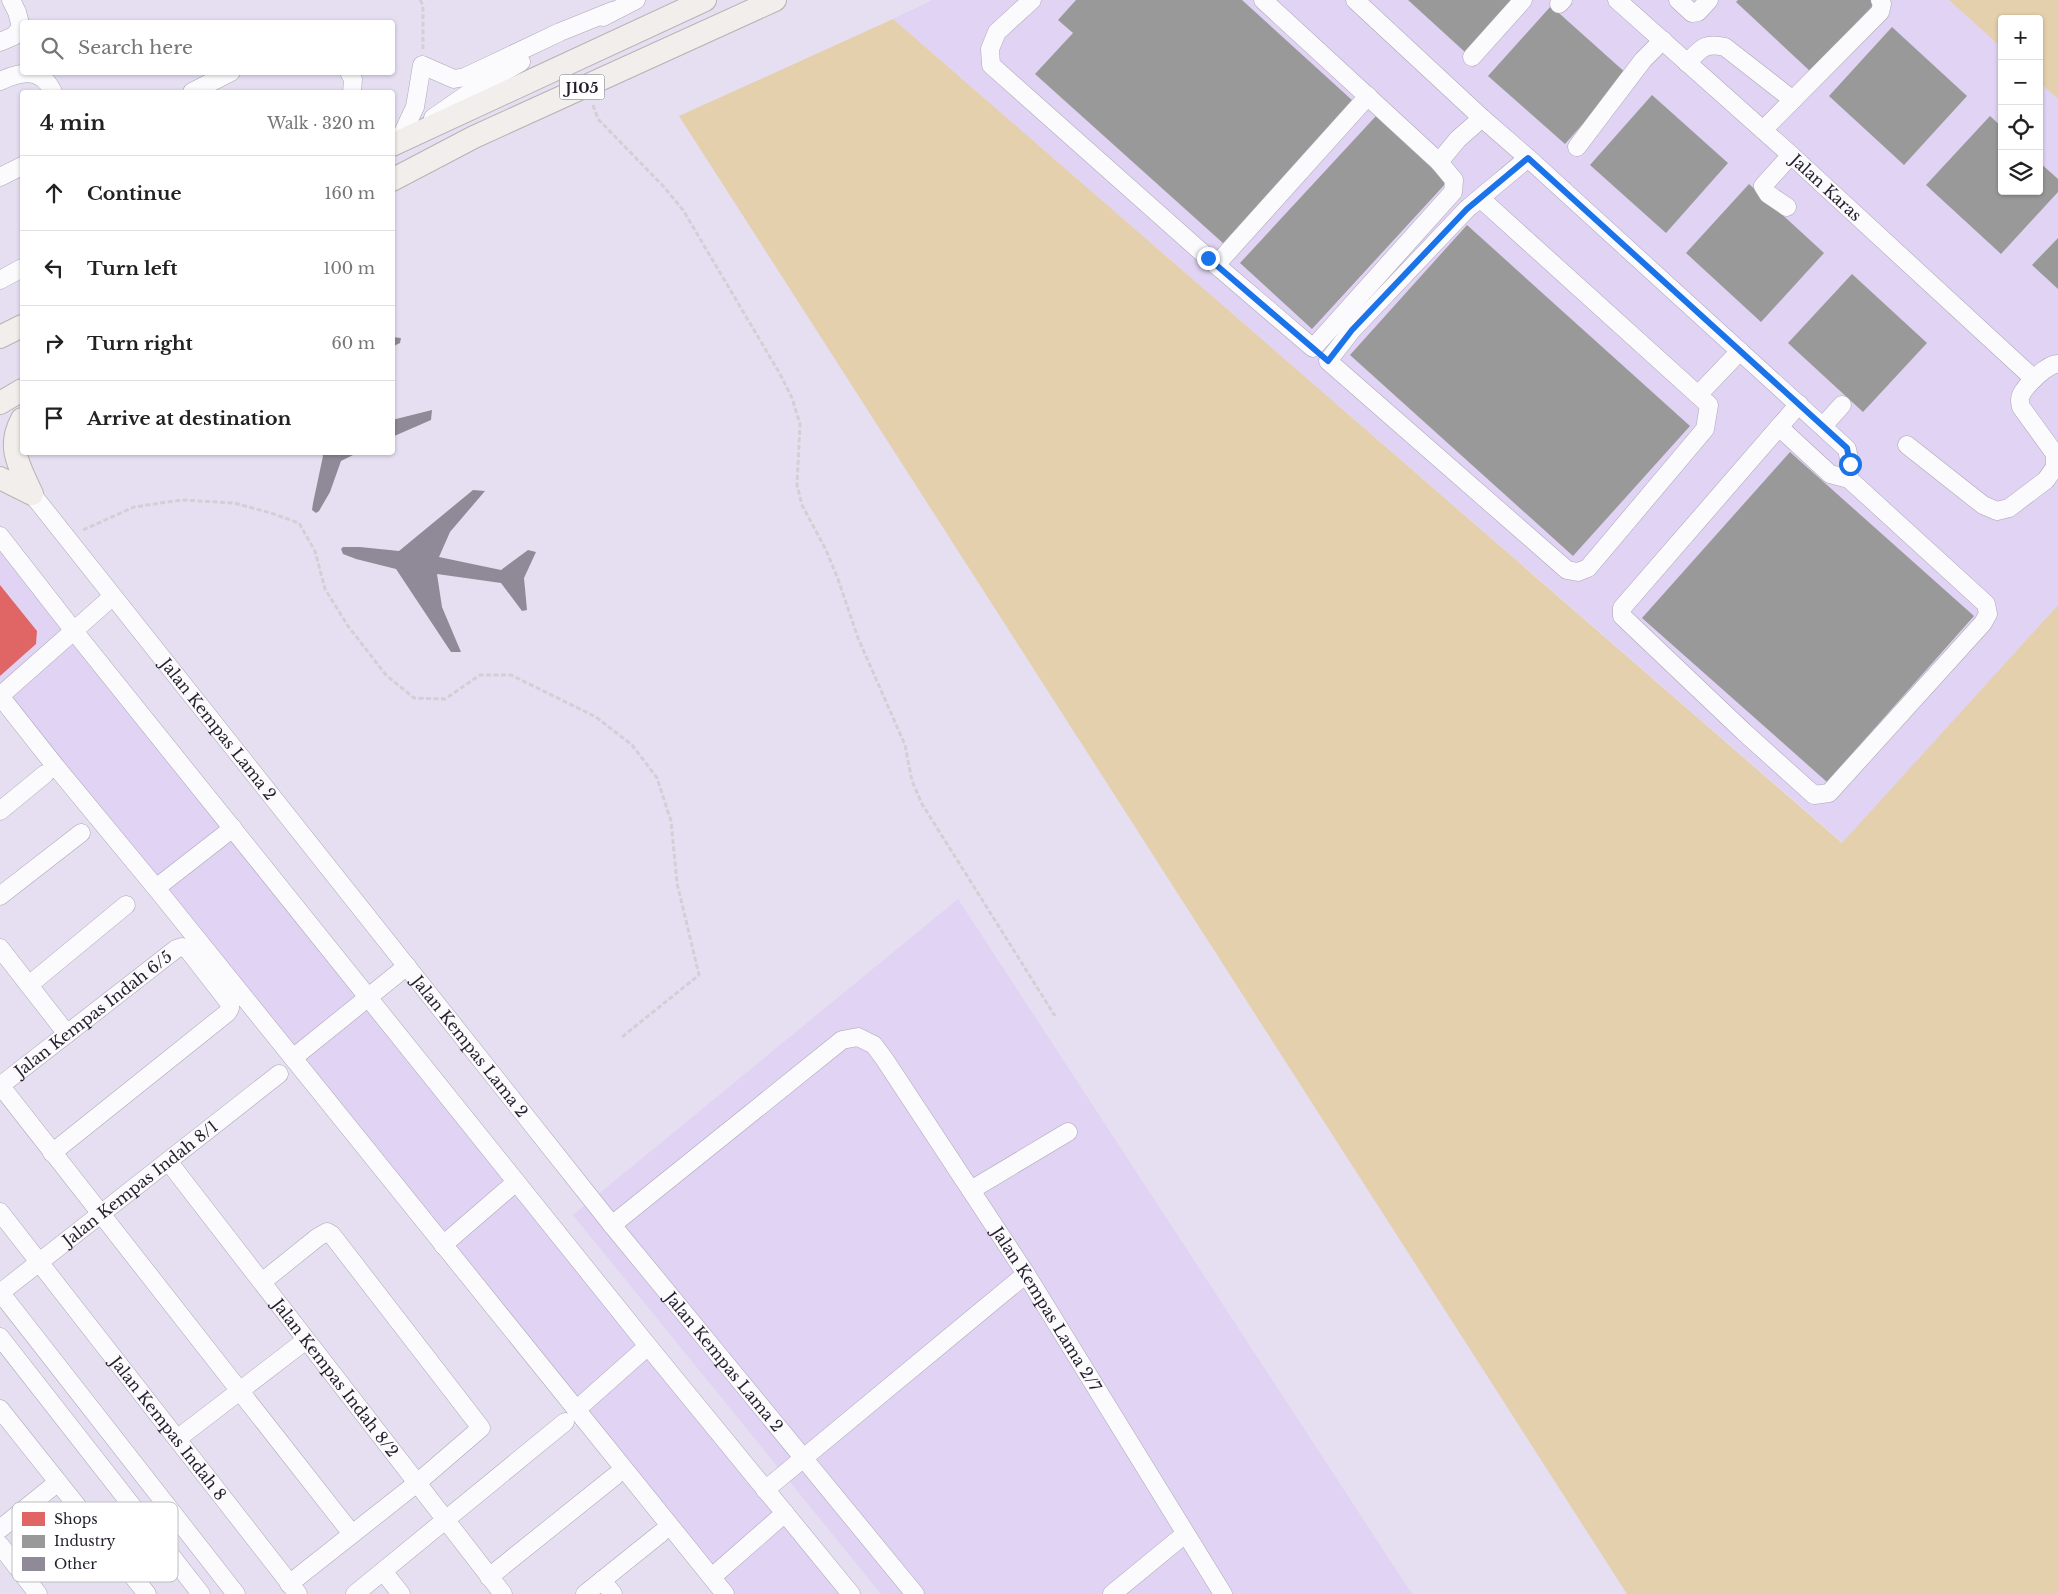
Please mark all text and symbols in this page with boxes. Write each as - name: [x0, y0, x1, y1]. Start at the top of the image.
- map controls: [1998, 15, 2043, 195]
- button: +: [1998, 15, 2043, 60]
- search box: [20, 20, 395, 75]
- icon: search: [38, 34, 66, 62]
- text: Search here: [78, 36, 193, 59]
- button: −: [1998, 60, 2043, 105]
- road number: J105: [560, 74, 604, 100]
- button: locate: [1998, 105, 2043, 150]
- text: 4 min: [40, 110, 106, 136]
- text: Walk · 320 m: [267, 113, 375, 133]
- street label: Jalan Karas: [1785, 148, 1866, 225]
- button: layers: [1998, 150, 2043, 195]
- icon: ahead: [40, 179, 68, 207]
- text: Continue: [87, 182, 182, 205]
- text: 160 m: [324, 183, 375, 203]
- route end: [1197, 247, 1220, 270]
- icon: left: [40, 254, 68, 282]
- text: Turn left: [87, 257, 178, 280]
- text: 100 m: [323, 258, 375, 278]
- icon: right: [40, 329, 68, 357]
- text: Turn right: [87, 332, 193, 355]
- text: 60 m: [332, 333, 375, 353]
- icon: arrive: [40, 404, 68, 432]
- text: Arrive at destination: [87, 407, 291, 430]
- route start: [1839, 453, 1862, 476]
- street label: Jalan Kempas Lama 2: [155, 653, 281, 804]
- street label: Jalan Kempas Indah 6/5: [9, 946, 176, 1082]
- street label: Jalan Kempas Lama 2: [407, 970, 533, 1121]
- street label: Jalan Kempas Indah 8/1: [57, 1116, 222, 1251]
- street label: Jalan Kempas Lama 2/7: [987, 1221, 1106, 1396]
- street label: Jalan Kempas Lama 2: [660, 1286, 788, 1436]
- street label: Jalan Kempas Indah 8/2: [267, 1293, 403, 1461]
- street label: Jalan Kempas Indah 8: [105, 1350, 231, 1504]
- legend: [12, 1502, 178, 1582]
- text: Shops: [54, 1510, 98, 1528]
- text: Industry: [54, 1532, 116, 1550]
- text: Other: [54, 1555, 97, 1573]

